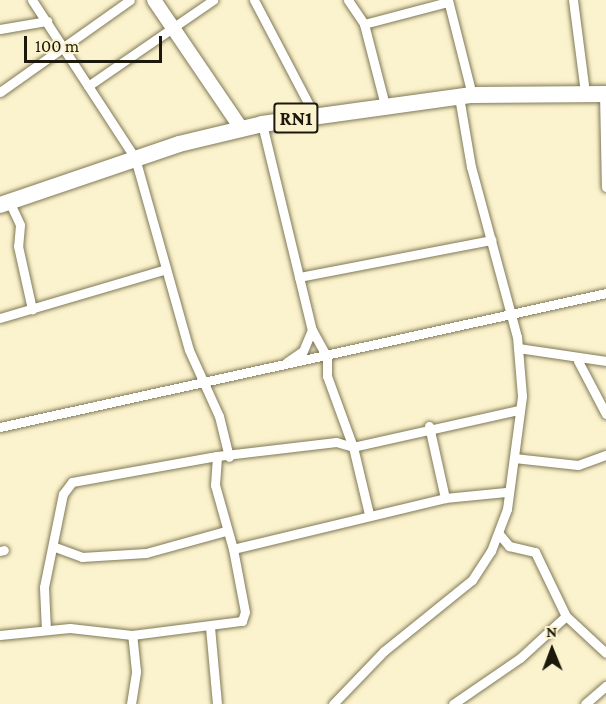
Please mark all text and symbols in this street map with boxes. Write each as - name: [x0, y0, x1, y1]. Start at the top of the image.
- scale bar: [27, 24, 165, 62]
- text: 100 m: [35, 36, 79, 56]
- road number: RN1: [272, 101, 320, 135]
- north arrow: [522, 620, 582, 680]
- text: N: [546, 623, 557, 640]

